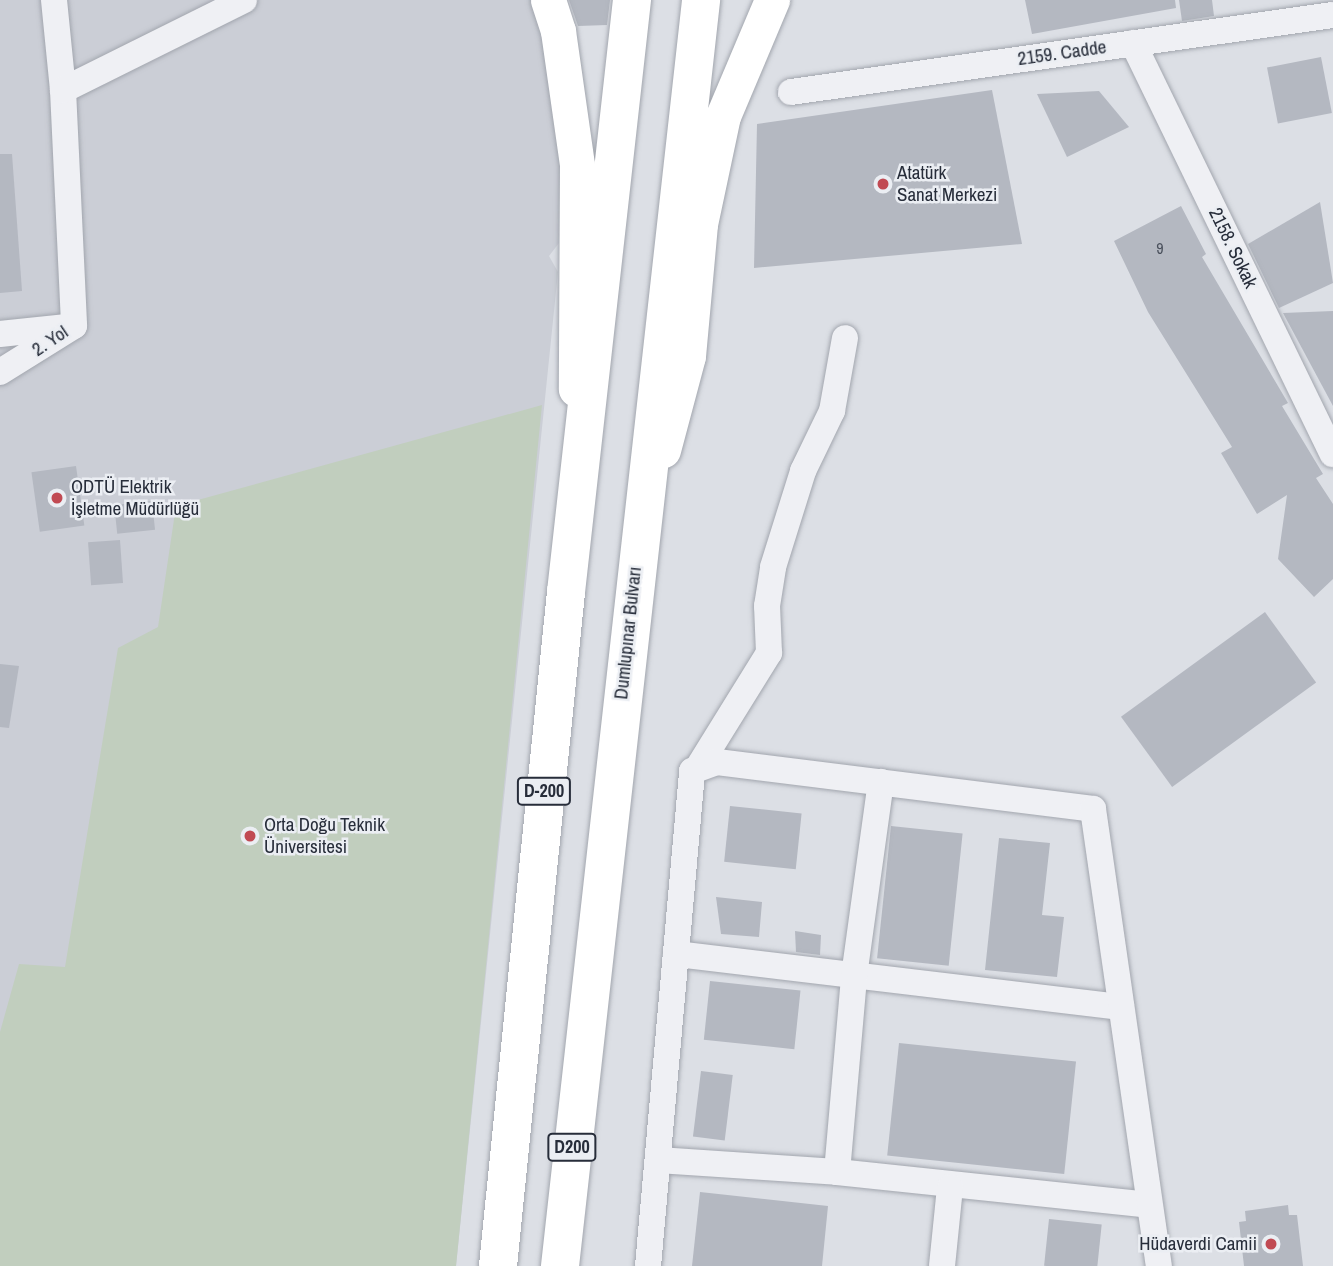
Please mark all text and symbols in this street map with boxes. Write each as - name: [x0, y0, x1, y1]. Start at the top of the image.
- street label: 2159. Cadde: [1016, 36, 1108, 70]
- place label: Atatürk Sanat Merkezi: [897, 162, 997, 206]
- marker: Atatürk Sanat Merkezi: [875, 176, 891, 192]
- street label: 2158. Sokak: [1204, 204, 1262, 292]
- house number: 9: [1156, 238, 1164, 258]
- street label: 2. Yol: [28, 321, 72, 361]
- place label: ODTÜ Elektrik İşletme Müdürlüğü: [71, 476, 199, 520]
- marker: ODTÜ Elektrik İşletme Müdürlüğü: [49, 490, 65, 506]
- street label: Dumlupınar Bulvarı: [610, 566, 646, 700]
- road number: D-200: [516, 776, 572, 806]
- place label: Orta Doğu Teknik Üniversitesi: [264, 814, 385, 858]
- marker: Orta Doğu Teknik Üniversitesi: [242, 828, 258, 844]
- road number: D200: [546, 1132, 598, 1162]
- place label: Hüdaverdi Camii: [1139, 1233, 1257, 1255]
- marker: Hüdaverdi Camii: [1263, 1236, 1279, 1252]

